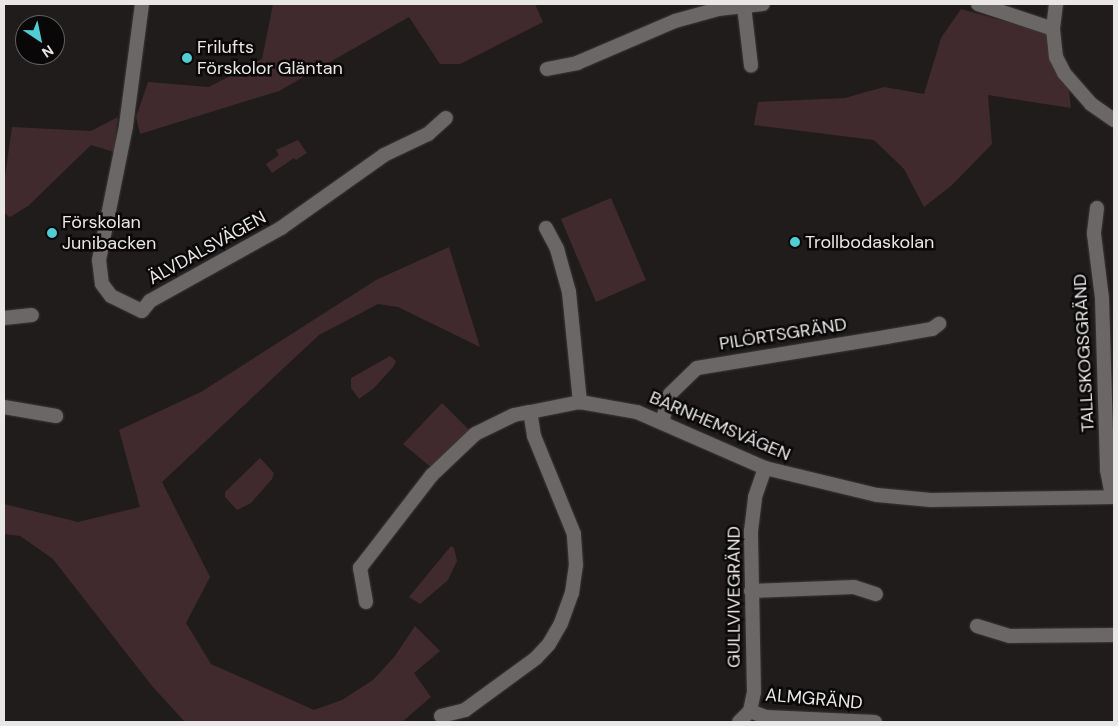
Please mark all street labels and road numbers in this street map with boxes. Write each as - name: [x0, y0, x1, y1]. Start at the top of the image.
- street label: ÄLVDALSVÄGEN: [144, 207, 270, 289]
- street label: TALLSKOGSGRÄND: [1069, 273, 1099, 433]
- street label: PILÖRTSGRÄND: [718, 313, 848, 355]
- street label: BARNHEMSVÄGEN: [646, 387, 794, 465]
- street label: GULLVIVEGRÄND: [723, 526, 745, 668]
- street label: ALMGRÄND: [764, 684, 864, 714]

